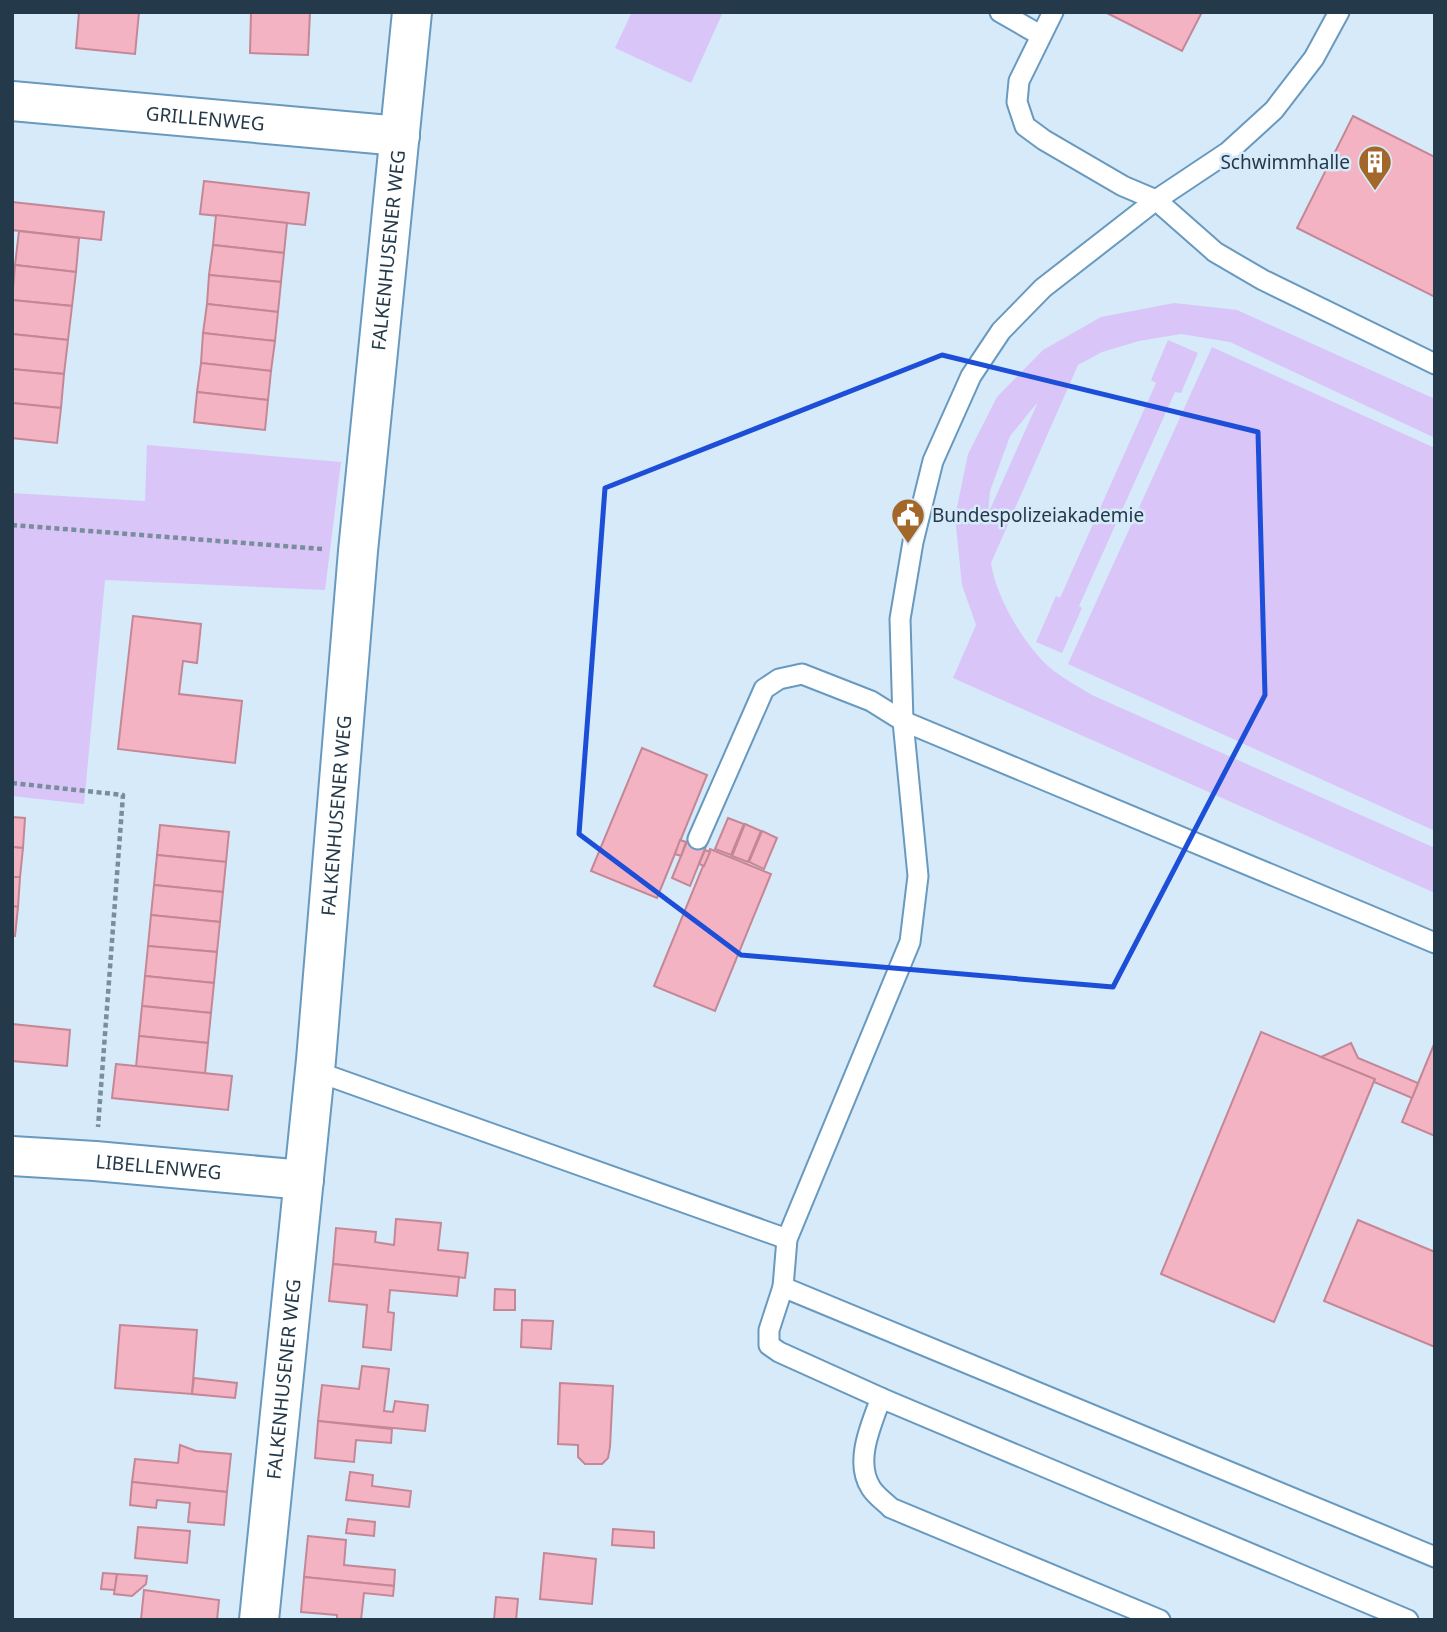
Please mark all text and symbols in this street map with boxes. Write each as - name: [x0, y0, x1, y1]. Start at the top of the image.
- street label: GRILLENWEG: [145, 100, 266, 137]
- building icon: Schwimmhalle: [1356, 143, 1394, 192]
- street label: FALKENHUSENER WEG: [365, 149, 411, 352]
- place label: Schwimmhalle: [1220, 149, 1350, 175]
- public building icon: Bundespolizeiakademie: [889, 496, 927, 545]
- place label: Bundespolizeiakademie: [932, 502, 1144, 528]
- street label: FALKENHUSENER WEG: [315, 714, 357, 917]
- street label: LIBELLENWEG: [94, 1148, 223, 1185]
- street label: FALKENHUSENER WEG: [260, 1278, 307, 1481]

